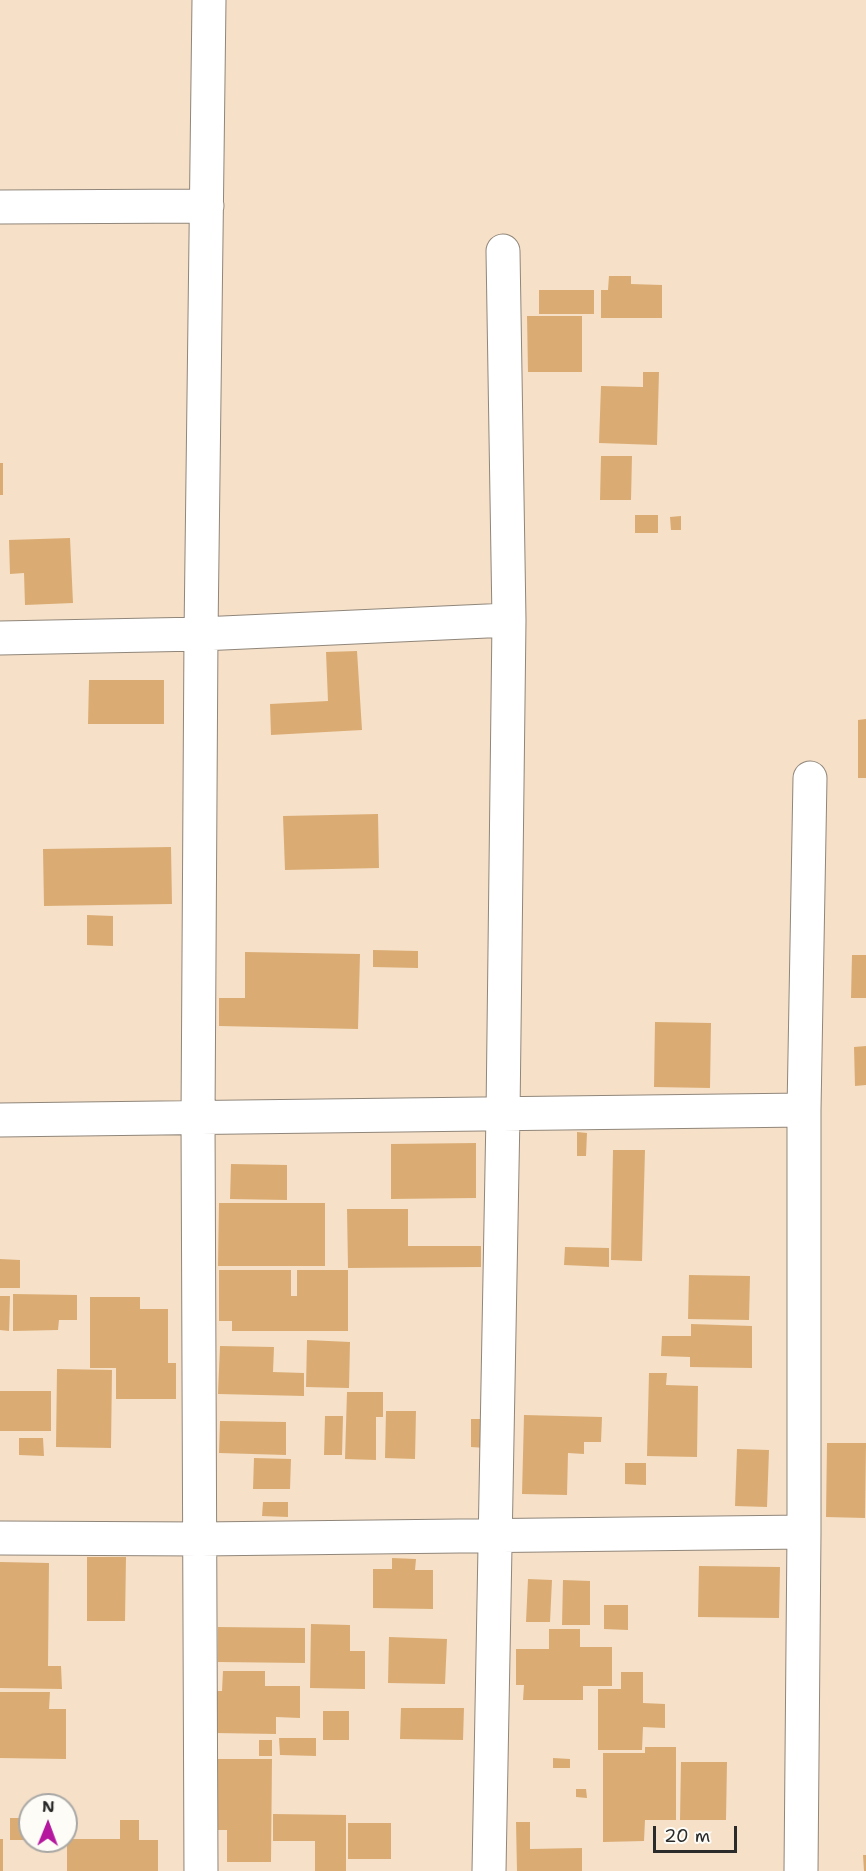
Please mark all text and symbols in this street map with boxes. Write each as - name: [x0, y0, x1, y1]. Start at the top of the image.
- north arrow: [18, 1793, 78, 1853]
- text: N: [42, 1796, 55, 1817]
- scale bar: [656, 1814, 740, 1852]
- text: 20 m: [664, 1824, 710, 1848]

